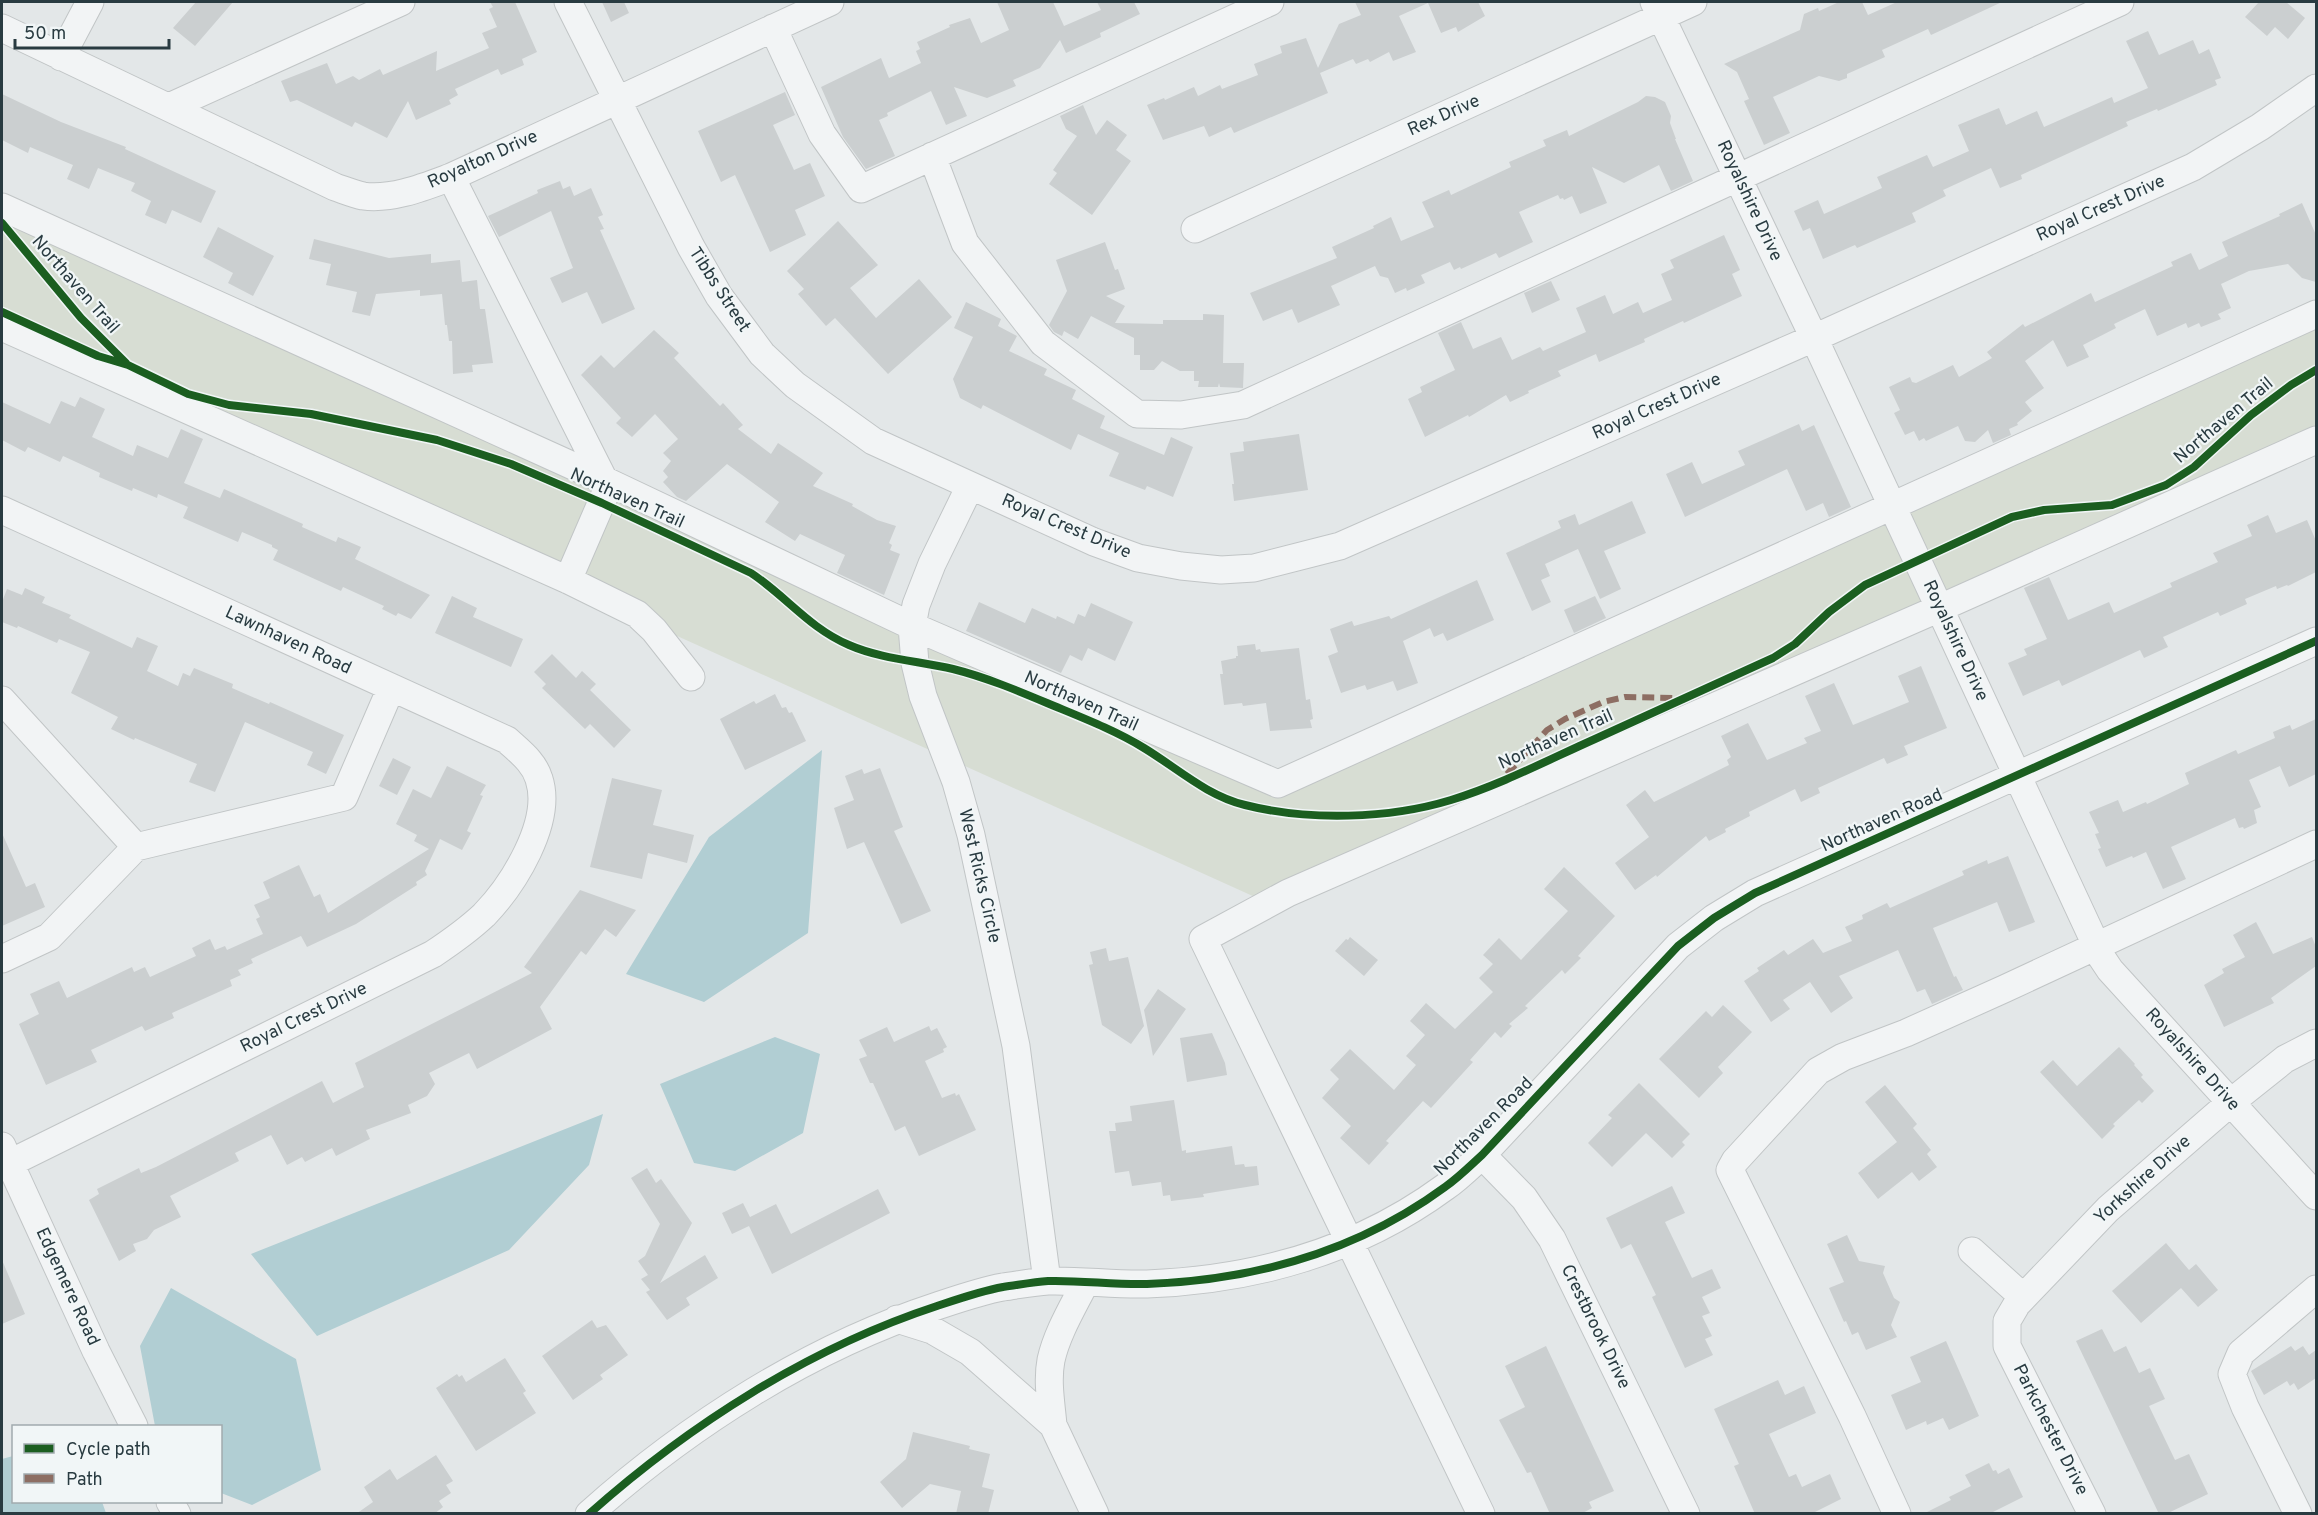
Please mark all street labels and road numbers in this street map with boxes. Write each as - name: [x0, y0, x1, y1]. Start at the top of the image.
- street label: Rex Drive: [1404, 90, 1484, 142]
- street label: Royalton Drive: [424, 125, 542, 195]
- street label: Royalshire Drive: [1711, 137, 1787, 265]
- street label: Royal Crest Drive: [2033, 170, 2169, 248]
- street label: Northaven Trail: [26, 231, 124, 339]
- street label: Tibbs Street: [683, 243, 755, 337]
- street label: Royal Crest Drive: [1589, 368, 1725, 446]
- street label: Northaven Trail: [2169, 373, 2279, 469]
- street label: Northaven Trail: [566, 463, 688, 535]
- street label: Royal Crest Drive: [998, 489, 1134, 565]
- street label: Royalshire Drive: [1917, 577, 1993, 705]
- street label: Lawnhaven Road: [221, 602, 355, 680]
- street label: Northaven Trail: [1020, 666, 1142, 738]
- street label: Northaven Trail: [1495, 704, 1617, 776]
- street label: Northaven Road: [1817, 784, 1947, 858]
- street label: West Ricks Circle: [952, 807, 1006, 945]
- street label: Royal Crest Drive: [237, 977, 371, 1059]
- street label: Royalshire Drive: [2140, 1004, 2244, 1116]
- street label: Northaven Road: [1430, 1073, 1538, 1181]
- street label: Yorkshire Drive: [2090, 1131, 2196, 1229]
- street label: Edgemere Road: [30, 1224, 104, 1350]
- street label: Crestbrook Drive: [1555, 1261, 1635, 1393]
- street label: Parkchester Drive: [2007, 1361, 2093, 1499]

